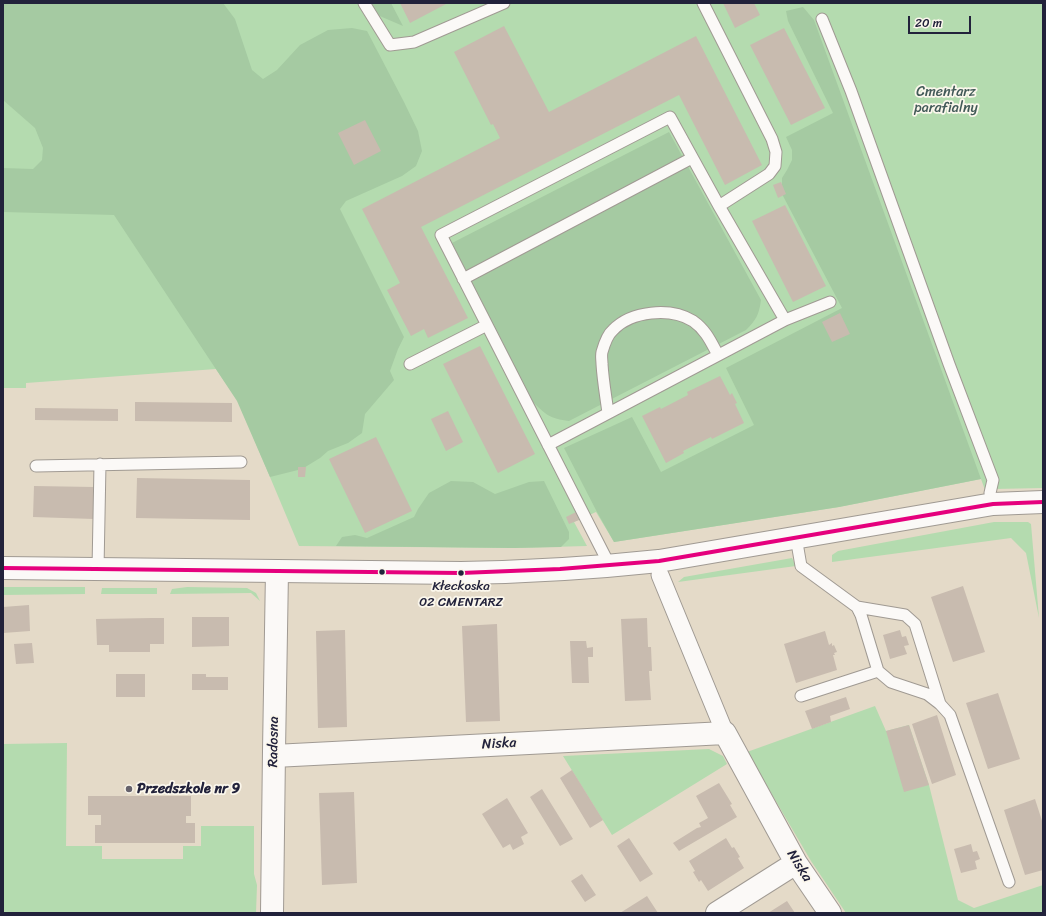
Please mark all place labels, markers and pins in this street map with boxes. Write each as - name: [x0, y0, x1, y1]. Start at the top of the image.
- unlabelled marker: [377, 567, 387, 577]
- marker: Kłeckoska 02 CMENTARZ: [456, 568, 466, 578]
- place label: Kłeckoska 02 CMENTARZ: [419, 579, 503, 610]
- place label: Przedszkole nr 9: [137, 781, 240, 797]
- marker: Przedszkole nr 9: [124, 784, 134, 794]

